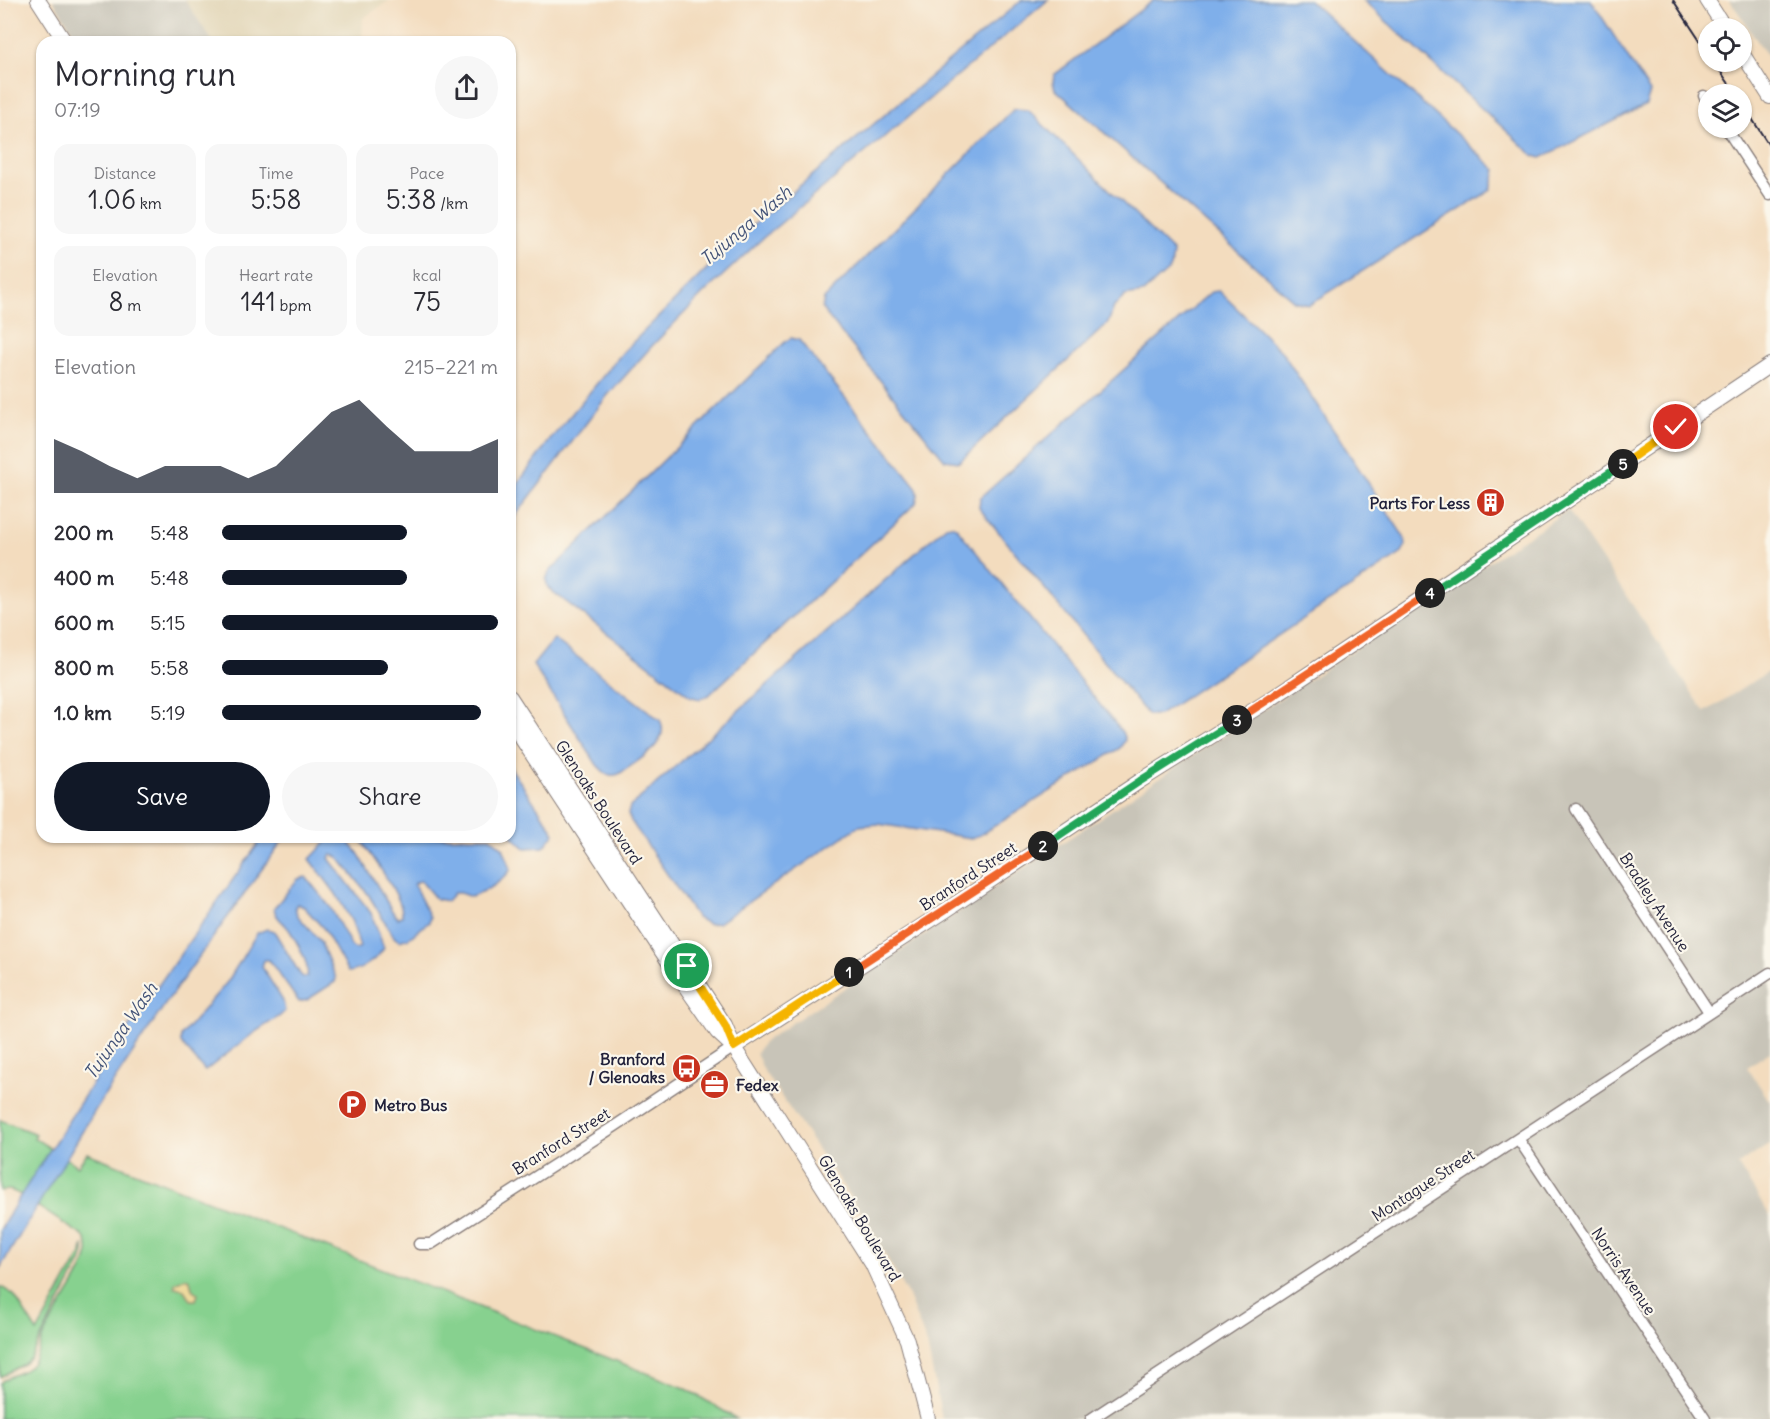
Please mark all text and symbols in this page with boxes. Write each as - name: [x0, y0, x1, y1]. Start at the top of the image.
- map controls: [1698, 18, 1752, 138]
- button: locate: [1698, 18, 1752, 72]
- text: Morning run: [54, 53, 236, 95]
- button: share: [435, 56, 498, 119]
- button: layers: [1698, 84, 1752, 138]
- text: 07:19: [54, 97, 101, 122]
- text: Distance: [94, 163, 156, 183]
- text: Time: [259, 163, 293, 183]
- text: Pace: [410, 163, 444, 183]
- water label: Tujunga Wash: [695, 180, 797, 271]
- text: 1.06: [88, 183, 136, 216]
- text: 5:58: [251, 183, 301, 216]
- text: 5:38: [386, 183, 436, 216]
- text: km: [136, 193, 162, 213]
- text: /km: [436, 193, 468, 213]
- text: Elevation: [92, 265, 158, 285]
- text: Heart rate: [239, 265, 313, 285]
- text: kcal: [413, 265, 441, 285]
- text: 8: [109, 285, 124, 318]
- text: 141: [240, 285, 276, 318]
- text: 75: [413, 285, 441, 318]
- text: m: [124, 295, 141, 315]
- text: bpm: [276, 295, 312, 315]
- text: Elevation: [54, 354, 136, 379]
- text: 215–221 m: [404, 354, 498, 379]
- pin: [1650, 401, 1701, 452]
- icon: check: [1659, 410, 1692, 443]
- pin: 5: [1608, 449, 1638, 479]
- text: 5: [1618, 454, 1628, 474]
- building icon: Parts For Less: [1475, 487, 1507, 519]
- place label: Parts For Less: [1370, 493, 1470, 513]
- text: 200 m: [54, 520, 114, 545]
- text: 5:48: [150, 520, 189, 545]
- text: 400 m: [54, 565, 114, 590]
- text: 5:48: [150, 565, 189, 590]
- pin: 4: [1415, 578, 1445, 608]
- text: 4: [1425, 583, 1435, 603]
- text: 600 m: [54, 610, 114, 635]
- text: 5:15: [150, 610, 185, 635]
- text: 800 m: [54, 655, 114, 680]
- text: 5:58: [150, 655, 189, 680]
- text: 1.0 km: [54, 700, 112, 725]
- text: 5:19: [150, 700, 185, 725]
- pin: 3: [1222, 705, 1252, 735]
- text: 3: [1232, 710, 1242, 730]
- street label: Glenoaks Boulevard: [551, 736, 647, 868]
- button: Save: [54, 762, 270, 831]
- button: Share: [282, 762, 498, 831]
- pin: 2: [1028, 831, 1058, 861]
- text: 2: [1039, 836, 1047, 856]
- street label: Branford Street: [916, 837, 1021, 915]
- street label: Bradley Avenue: [1616, 849, 1694, 955]
- pin: [661, 940, 712, 991]
- icon: arrive: [670, 949, 703, 982]
- pin: 1: [834, 957, 864, 987]
- text: 1: [846, 962, 852, 982]
- water label: Tujunga Wash: [79, 977, 163, 1084]
- place label: Branford / Glenoaks: [589, 1049, 666, 1087]
- bus stop icon: Branford / Glenoaks: [670, 1052, 702, 1084]
- office icon: Fedex: [699, 1069, 731, 1101]
- place label: Fedex: [736, 1075, 779, 1095]
- parking icon: Metro Bus: [337, 1089, 369, 1121]
- place label: Metro Bus: [374, 1095, 447, 1115]
- street label: Branford Street: [508, 1103, 614, 1179]
- street label: Montague Street: [1368, 1144, 1479, 1226]
- street label: Glenoaks Boulevard: [814, 1151, 906, 1285]
- street label: Norris Avenue: [1587, 1223, 1661, 1319]

